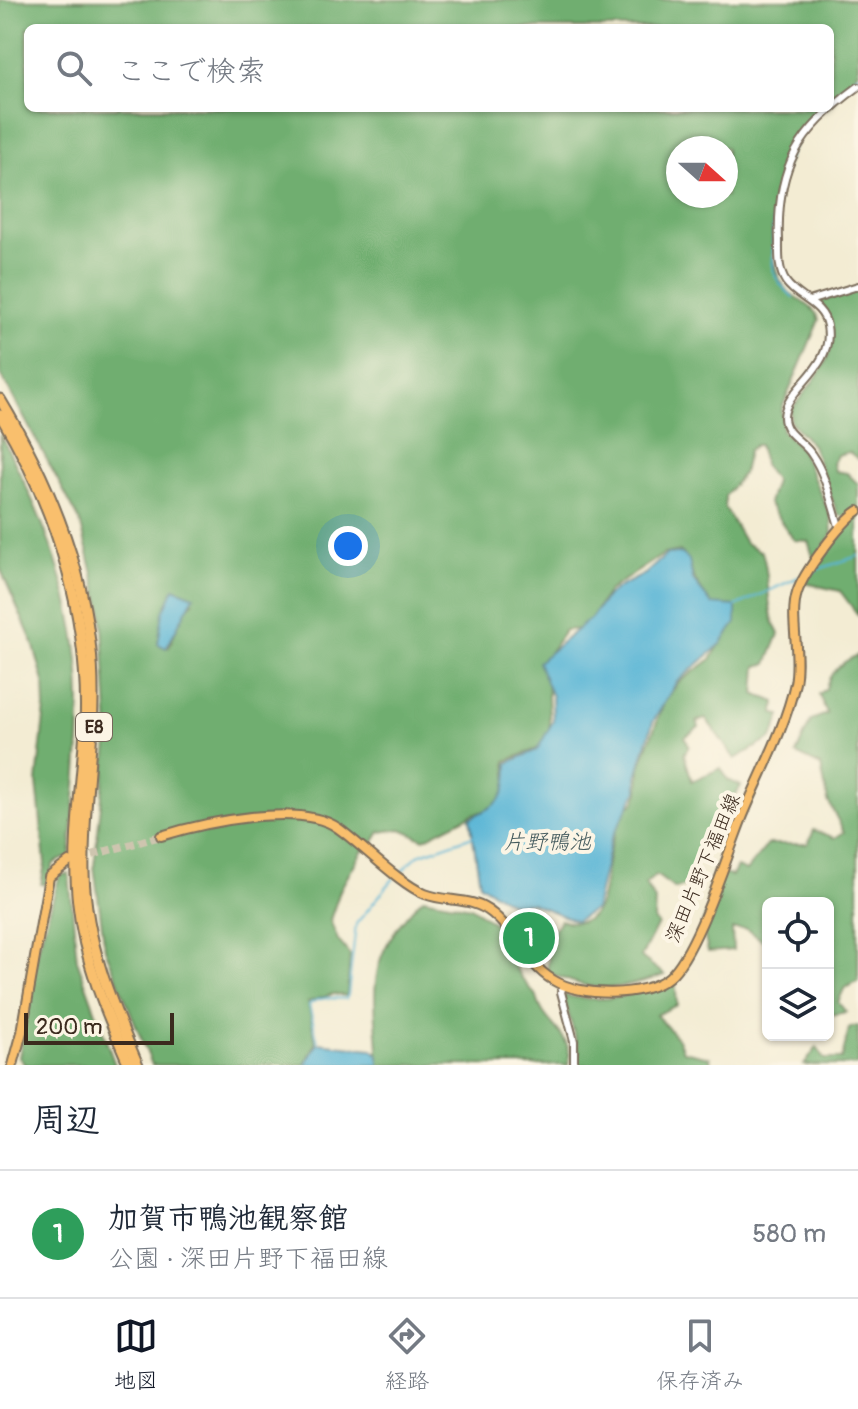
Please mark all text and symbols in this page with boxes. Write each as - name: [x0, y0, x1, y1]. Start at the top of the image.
- search box: [24, 24, 834, 112]
- icon: search: [52, 46, 96, 90]
- text: ここで検索: [116, 53, 266, 90]
- north arrow: [666, 136, 738, 208]
- your location: [328, 526, 368, 566]
- road number: E8: [76, 713, 112, 741]
- street label: 深田片野下福田線: [660, 789, 746, 947]
- water label: 片野鴨池: [503, 828, 592, 856]
- map controls: [762, 897, 834, 1041]
- button: locate: [762, 897, 834, 969]
- pin: 1: [503, 908, 555, 968]
- button: layers: [762, 969, 834, 1041]
- scale bar: [24, 1009, 174, 1045]
- text: 200 m: [36, 1013, 103, 1041]
- text: 周辺: [32, 1099, 100, 1142]
- text: 加賀市鴨池観察館: [108, 1200, 348, 1237]
- text: 1: [53, 1218, 63, 1250]
- text: 580 m: [752, 1218, 826, 1250]
- text: 公園 · 深田片野下福田線: [108, 1243, 388, 1275]
- tab: 地図: [114, 1314, 158, 1395]
- tab: 経路: [385, 1314, 429, 1395]
- tab: 保存済み: [656, 1314, 744, 1395]

